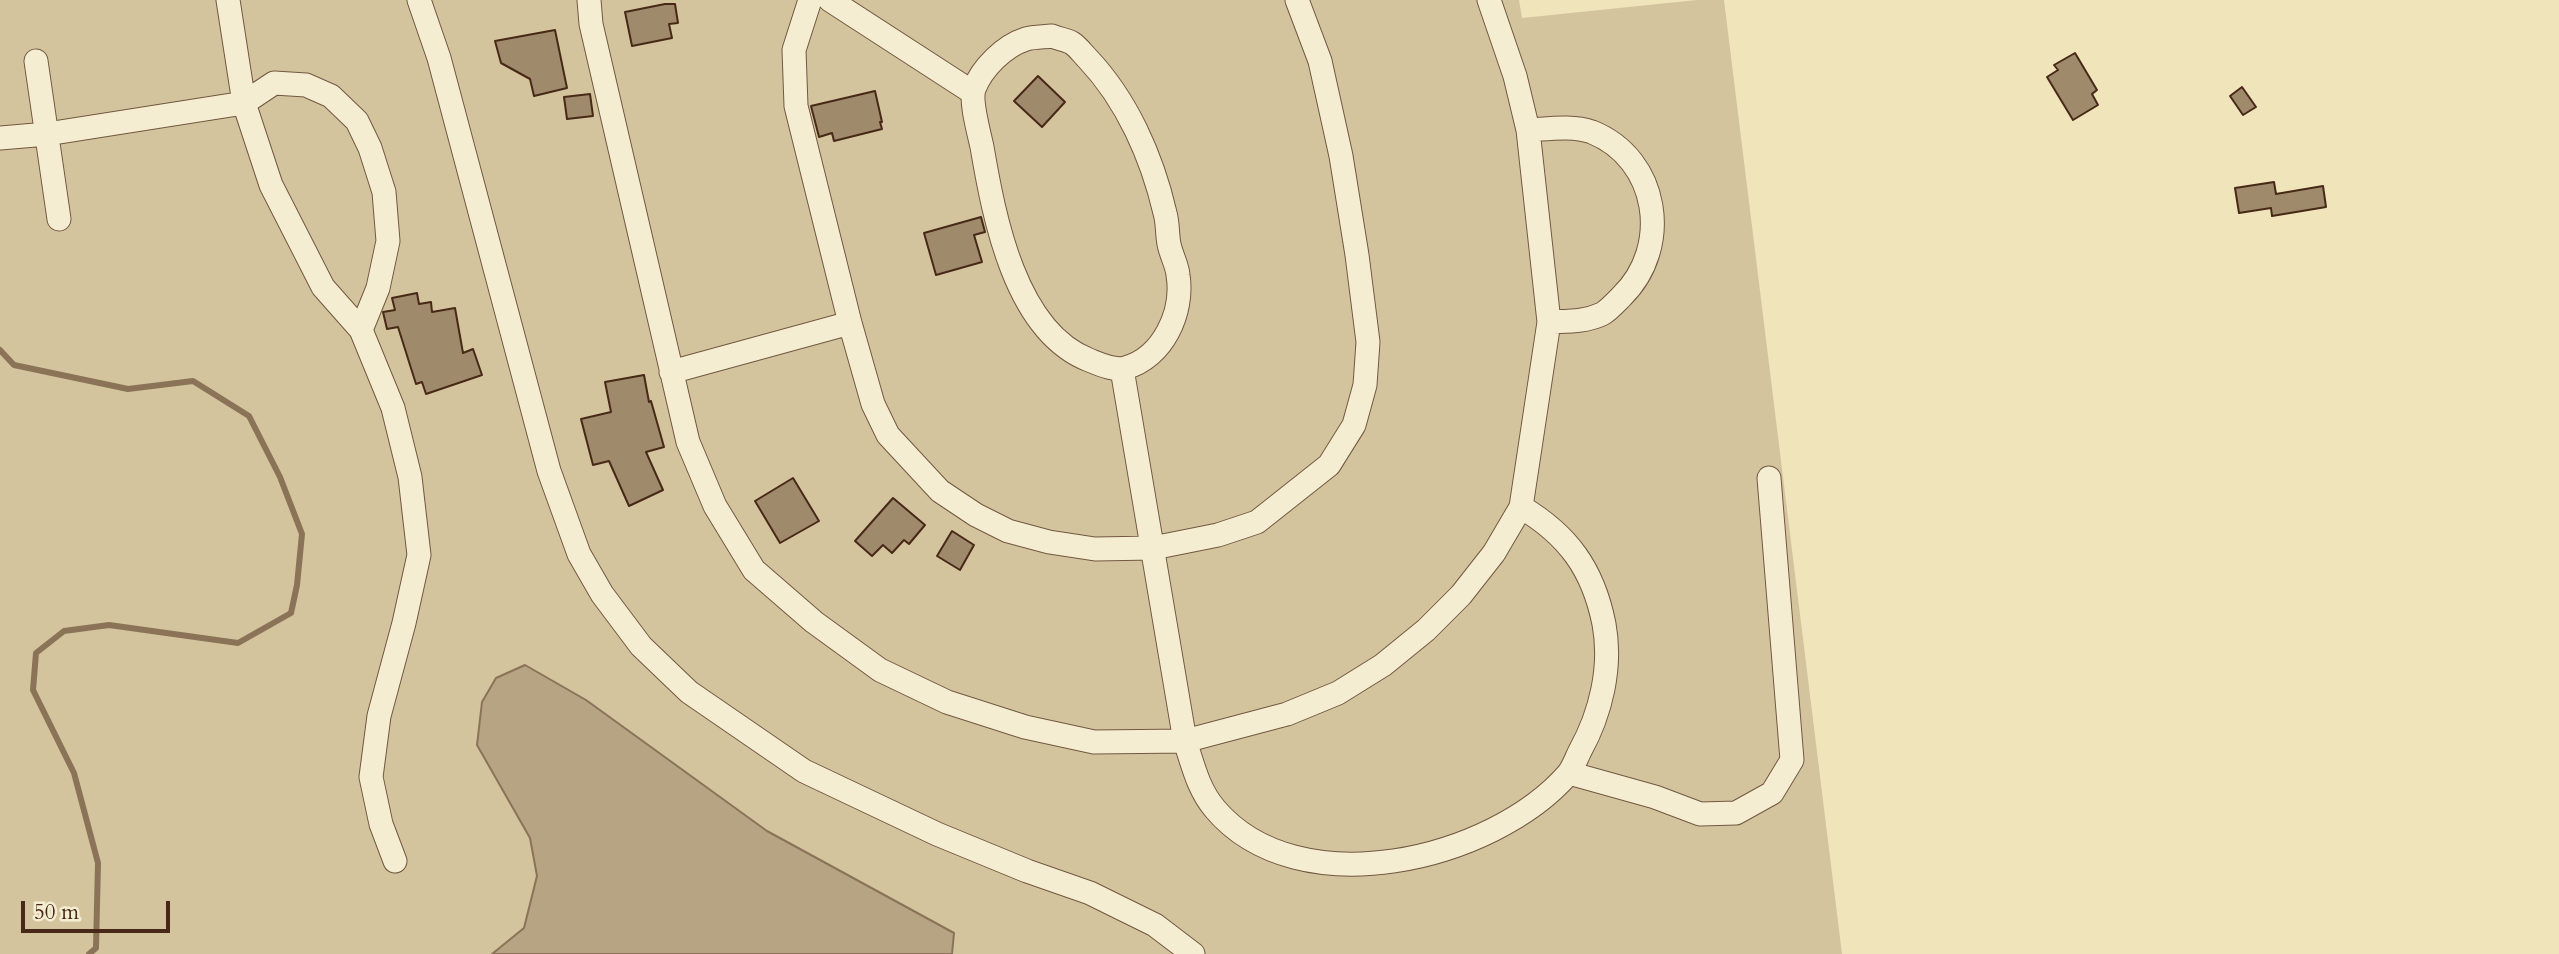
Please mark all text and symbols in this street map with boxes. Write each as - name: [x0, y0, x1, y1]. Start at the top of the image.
- scale bar: [24, 888, 173, 932]
- text: 50 m: [34, 898, 79, 927]

